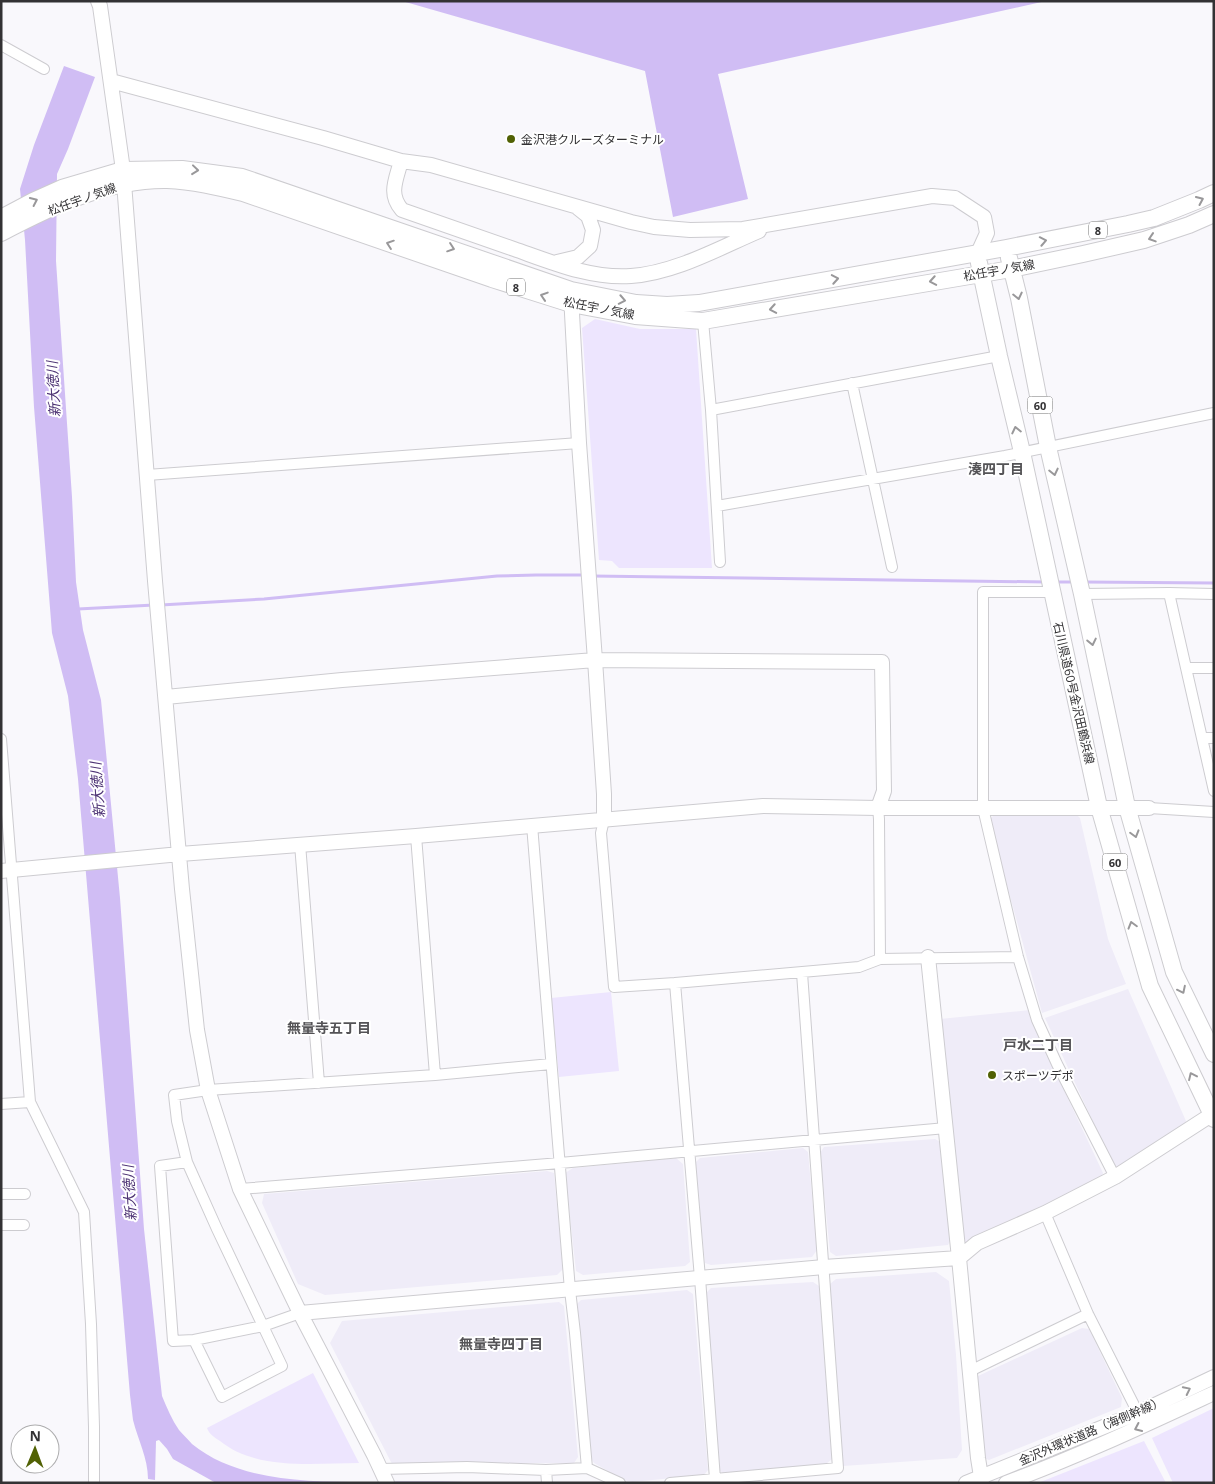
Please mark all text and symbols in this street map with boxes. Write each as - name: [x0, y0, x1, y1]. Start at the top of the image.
- place label: 金沢港クルーズターミナル: [521, 131, 664, 148]
- marker: 金沢港クルーズターミナル: [505, 133, 517, 145]
- one-way arrow: [192, 165, 200, 176]
- street label: 松任宇ノ気線: [45, 179, 119, 219]
- one-way arrow: [1195, 195, 1204, 206]
- one-way arrow: [28, 197, 37, 207]
- road number: 8: [1089, 222, 1107, 238]
- one-way arrow: [1148, 232, 1157, 242]
- one-way arrow: [1038, 236, 1047, 247]
- one-way arrow: [387, 239, 395, 249]
- one-way arrow: [446, 242, 454, 252]
- street label: 松任宇ノ気線: [962, 255, 1036, 285]
- one-way arrow: [831, 274, 839, 284]
- one-way arrow: [929, 276, 938, 286]
- road number: 8: [507, 278, 525, 296]
- one-way arrow: [540, 291, 549, 301]
- one-way arrow: [1012, 291, 1023, 300]
- street label: 松任宇ノ気線: [562, 293, 636, 323]
- one-way arrow: [618, 295, 627, 305]
- one-way arrow: [769, 303, 777, 313]
- water label: 新大徳川: [42, 359, 64, 417]
- road number: 60: [1028, 396, 1052, 414]
- one-way arrow: [1011, 425, 1022, 434]
- district label: 湊四丁目: [968, 459, 1024, 478]
- one-way arrow: [1048, 467, 1059, 476]
- street label: 石川県道60号金沢田鶴浜線: [1049, 620, 1099, 766]
- one-way arrow: [1086, 637, 1097, 646]
- water label: 新大徳川: [85, 759, 108, 819]
- one-way arrow: [1129, 830, 1139, 838]
- road number: 60: [1102, 854, 1128, 870]
- one-way arrow: [1128, 922, 1138, 930]
- one-way arrow: [1176, 984, 1186, 993]
- district label: 無量寺五丁目: [287, 1018, 371, 1037]
- district label: 戸水二丁目: [1003, 1035, 1073, 1054]
- place label: スポーツデポ: [1002, 1067, 1074, 1084]
- marker: スポーツデポ: [986, 1069, 998, 1081]
- one-way arrow: [1188, 1072, 1199, 1081]
- water label: 新大徳川: [118, 1163, 140, 1221]
- district label: 無量寺四丁目: [459, 1334, 543, 1353]
- one-way arrow: [1182, 1385, 1191, 1396]
- street label: 金沢外環状道路（海側幹線）: [1016, 1393, 1166, 1469]
- one-way arrow: [1134, 1422, 1143, 1432]
- north arrow: [10, 1424, 60, 1474]
- text: N: [29, 1426, 41, 1445]

